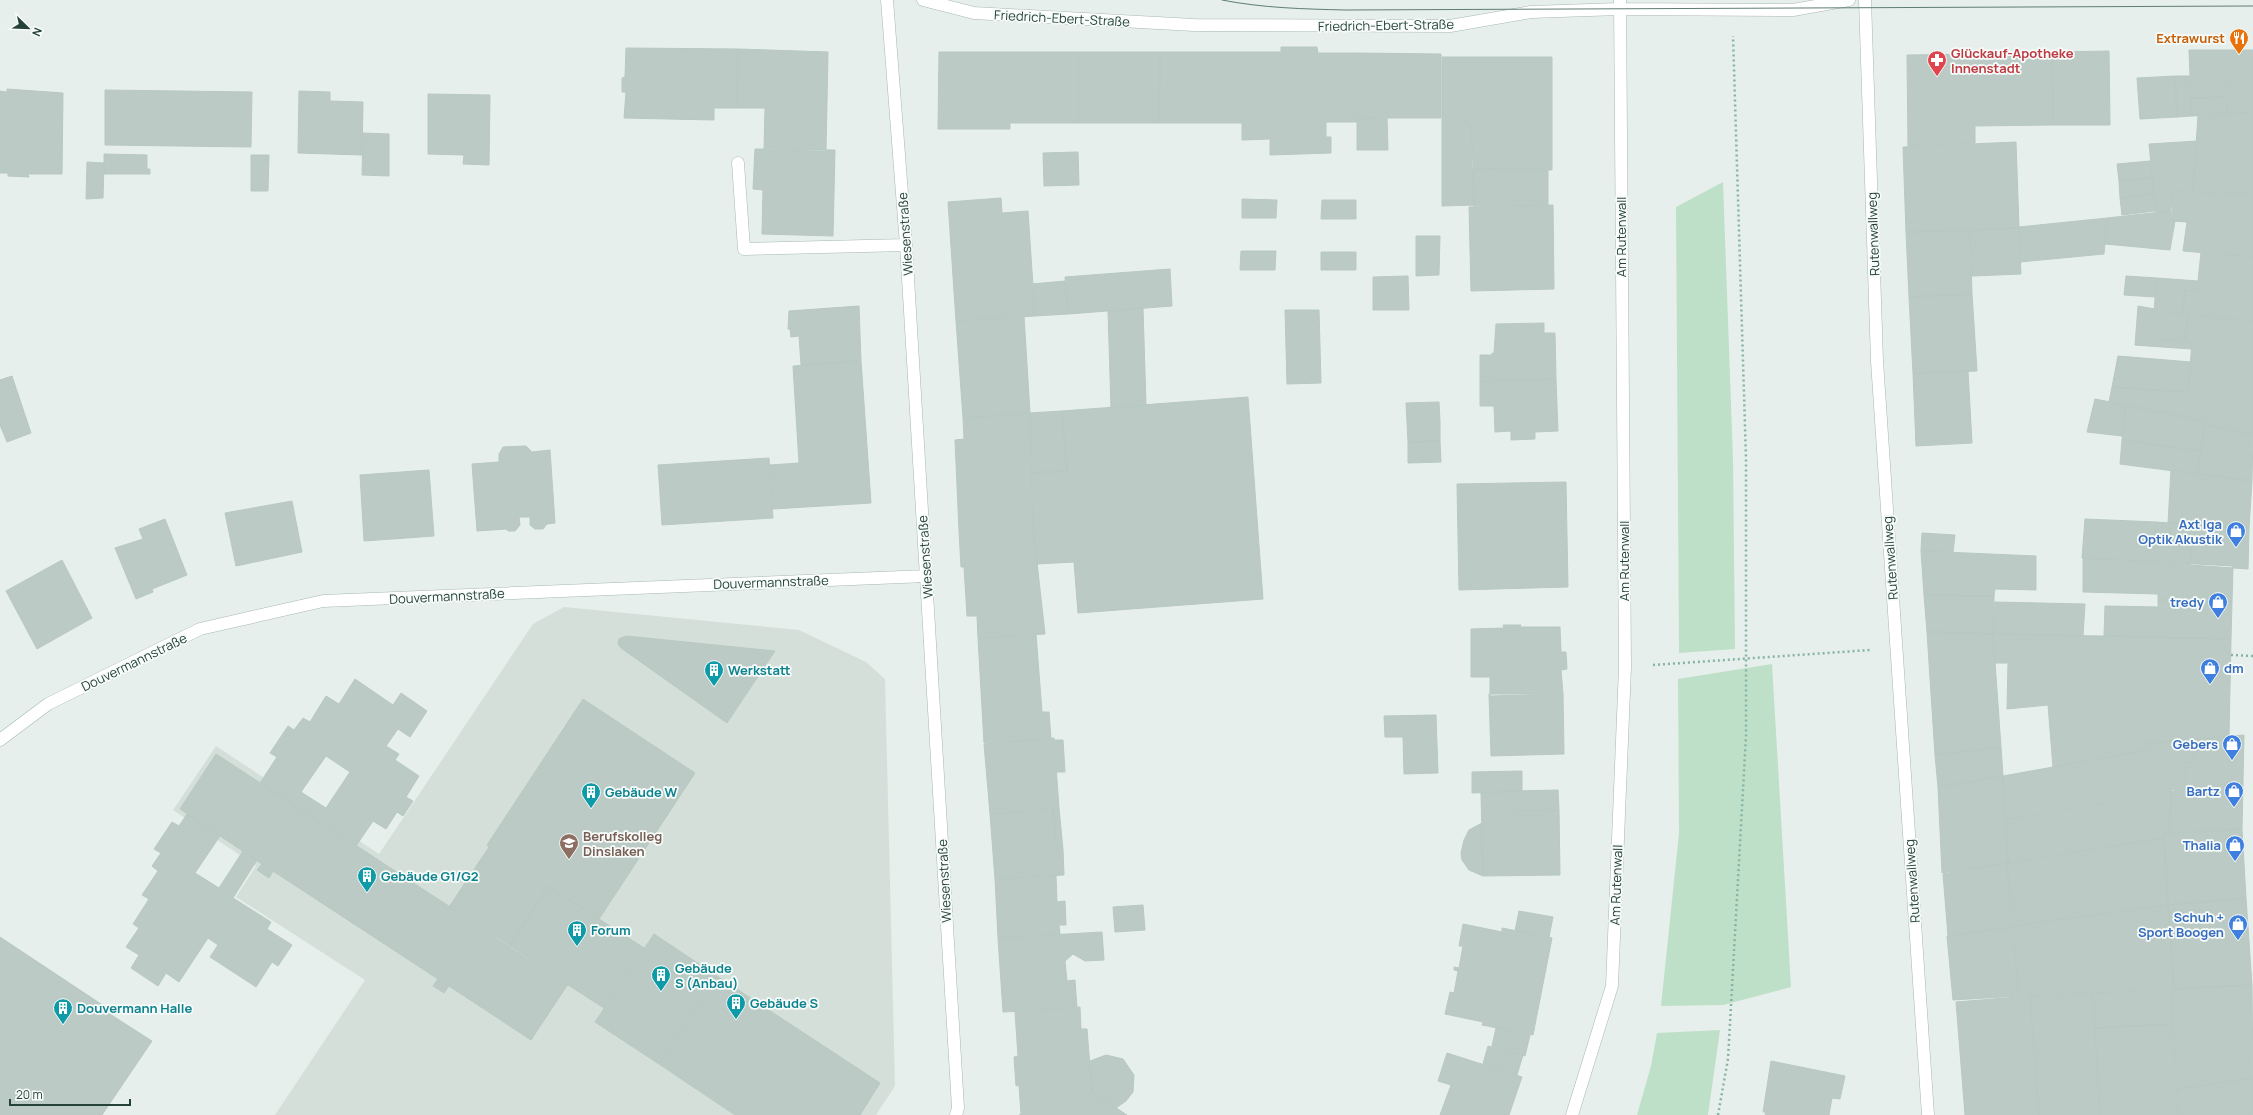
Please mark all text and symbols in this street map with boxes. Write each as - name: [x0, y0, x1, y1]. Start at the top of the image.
- street label: Friedrich-Ebert-Straße: [994, 5, 1131, 31]
- north arrow: [8, 8, 48, 48]
- street label: Friedrich-Ebert-Straße: [1318, 15, 1455, 35]
- text: N: [29, 26, 46, 39]
- restaurant icon: Extrawurst: [2228, 27, 2250, 55]
- place label: Extrawurst: [2156, 29, 2225, 47]
- place label: Glückauf-Apotheke Innenstadt: [1951, 44, 2074, 77]
- pharmacy icon: Glückauf-Apotheke Innenstadt: [1926, 49, 1948, 77]
- street label: Wiesenstraße: [893, 191, 917, 276]
- street label: Rutenwallweg: [1863, 192, 1883, 276]
- street label: Am Rutenwall: [1612, 197, 1630, 277]
- street label: Wiesenstraße: [913, 514, 937, 599]
- place label: Axt Iga Optik Akustik: [2138, 515, 2223, 548]
- street label: Rutenwallweg: [1878, 516, 1902, 600]
- shop icon: Axt Iga Optik Akustik: [2225, 520, 2247, 548]
- street label: Am Rutenwall: [1615, 521, 1633, 601]
- street label: Douvermannstraße: [713, 571, 829, 593]
- street label: Douvermannstraße: [389, 584, 506, 608]
- shop icon: tredy: [2207, 591, 2229, 619]
- place label: tredy: [2170, 593, 2205, 611]
- street label: Douvermannstraße: [78, 628, 190, 695]
- shop icon: dm: [2199, 657, 2221, 685]
- building icon: Werkstatt: [703, 659, 725, 687]
- place label: dm: [2224, 659, 2244, 677]
- place label: Werkstatt: [728, 661, 790, 679]
- shop icon: Gebers: [2221, 733, 2243, 761]
- place label: Gebers: [2173, 735, 2218, 753]
- shop icon: Bartz: [2223, 780, 2245, 808]
- building icon: Gebäude W: [580, 781, 602, 809]
- place label: Bartz: [2187, 782, 2220, 800]
- place label: Gebäude W: [605, 783, 677, 801]
- place label: Berufskolleg Dinslaken: [583, 827, 662, 860]
- school or university icon: Berufskolleg Dinslaken: [558, 832, 580, 860]
- shop icon: Thalia: [2224, 834, 2246, 862]
- place label: Thalia: [2183, 836, 2221, 854]
- street label: Wiesenstraße: [933, 838, 955, 923]
- street label: Rutenwallweg: [1900, 839, 1924, 923]
- street label: Am Rutenwall: [1606, 844, 1626, 926]
- building icon: Gebäude G1/G2: [356, 865, 378, 893]
- place label: Gebäude G1/G2: [381, 867, 479, 885]
- place label: Schuh + Sport Boogen: [2138, 908, 2224, 941]
- shop icon: Schuh + Sport Boogen: [2227, 913, 2249, 941]
- building icon: Forum: [566, 919, 588, 947]
- place label: Forum: [591, 921, 631, 939]
- place label: Gebäude S (Anbau): [675, 959, 738, 992]
- building icon: Gebäude S (Anbau): [650, 964, 672, 992]
- building icon: Gebäude S: [725, 992, 747, 1020]
- place label: Gebäude S: [750, 994, 818, 1012]
- building icon: Douvermann Halle: [52, 997, 74, 1025]
- place label: Douvermann Halle: [77, 999, 192, 1017]
- scale bar: [10, 1081, 130, 1107]
- text: 20 m: [16, 1086, 43, 1103]

